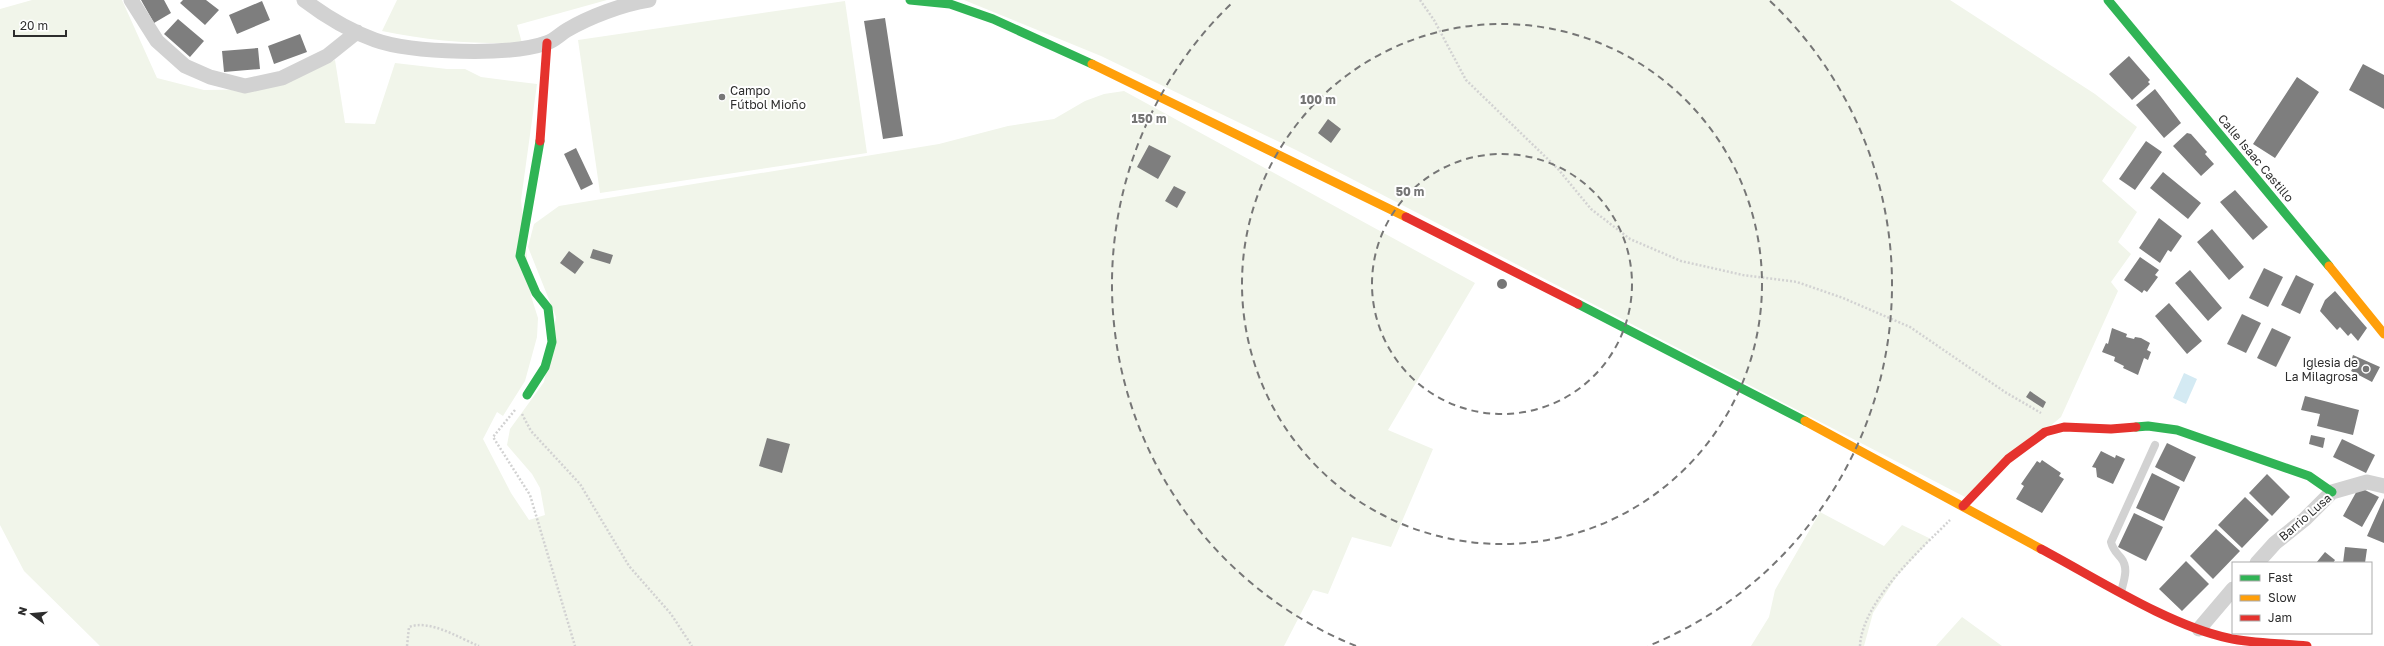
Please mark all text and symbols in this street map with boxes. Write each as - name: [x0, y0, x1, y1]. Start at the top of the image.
- scale bar: [14, 12, 66, 38]
- text: 20 m: [20, 18, 48, 33]
- place label: Campo Fútbol Mioño: [730, 83, 806, 112]
- marker: Campo Fútbol Mioño: [717, 92, 727, 102]
- text: 100 m: [1300, 92, 1336, 107]
- text: 150 m: [1132, 111, 1166, 126]
- street label: Calle Isaac Castillo: [2215, 111, 2297, 205]
- text: 50 m: [1396, 184, 1424, 199]
- centre of rings: [1495, 277, 1509, 291]
- place label: Iglesia de La Milagrosa: [2285, 355, 2358, 384]
- marker: Iglesia de La Milagrosa: [2361, 364, 2371, 374]
- street label: Barrio Lusa: [2276, 490, 2334, 544]
- legend: [2232, 562, 2372, 634]
- text: Fast: [2268, 570, 2293, 585]
- text: Slow: [2268, 590, 2296, 605]
- north arrow: [12, 594, 52, 634]
- text: N: [15, 605, 29, 617]
- text: Jam: [2268, 610, 2292, 625]

